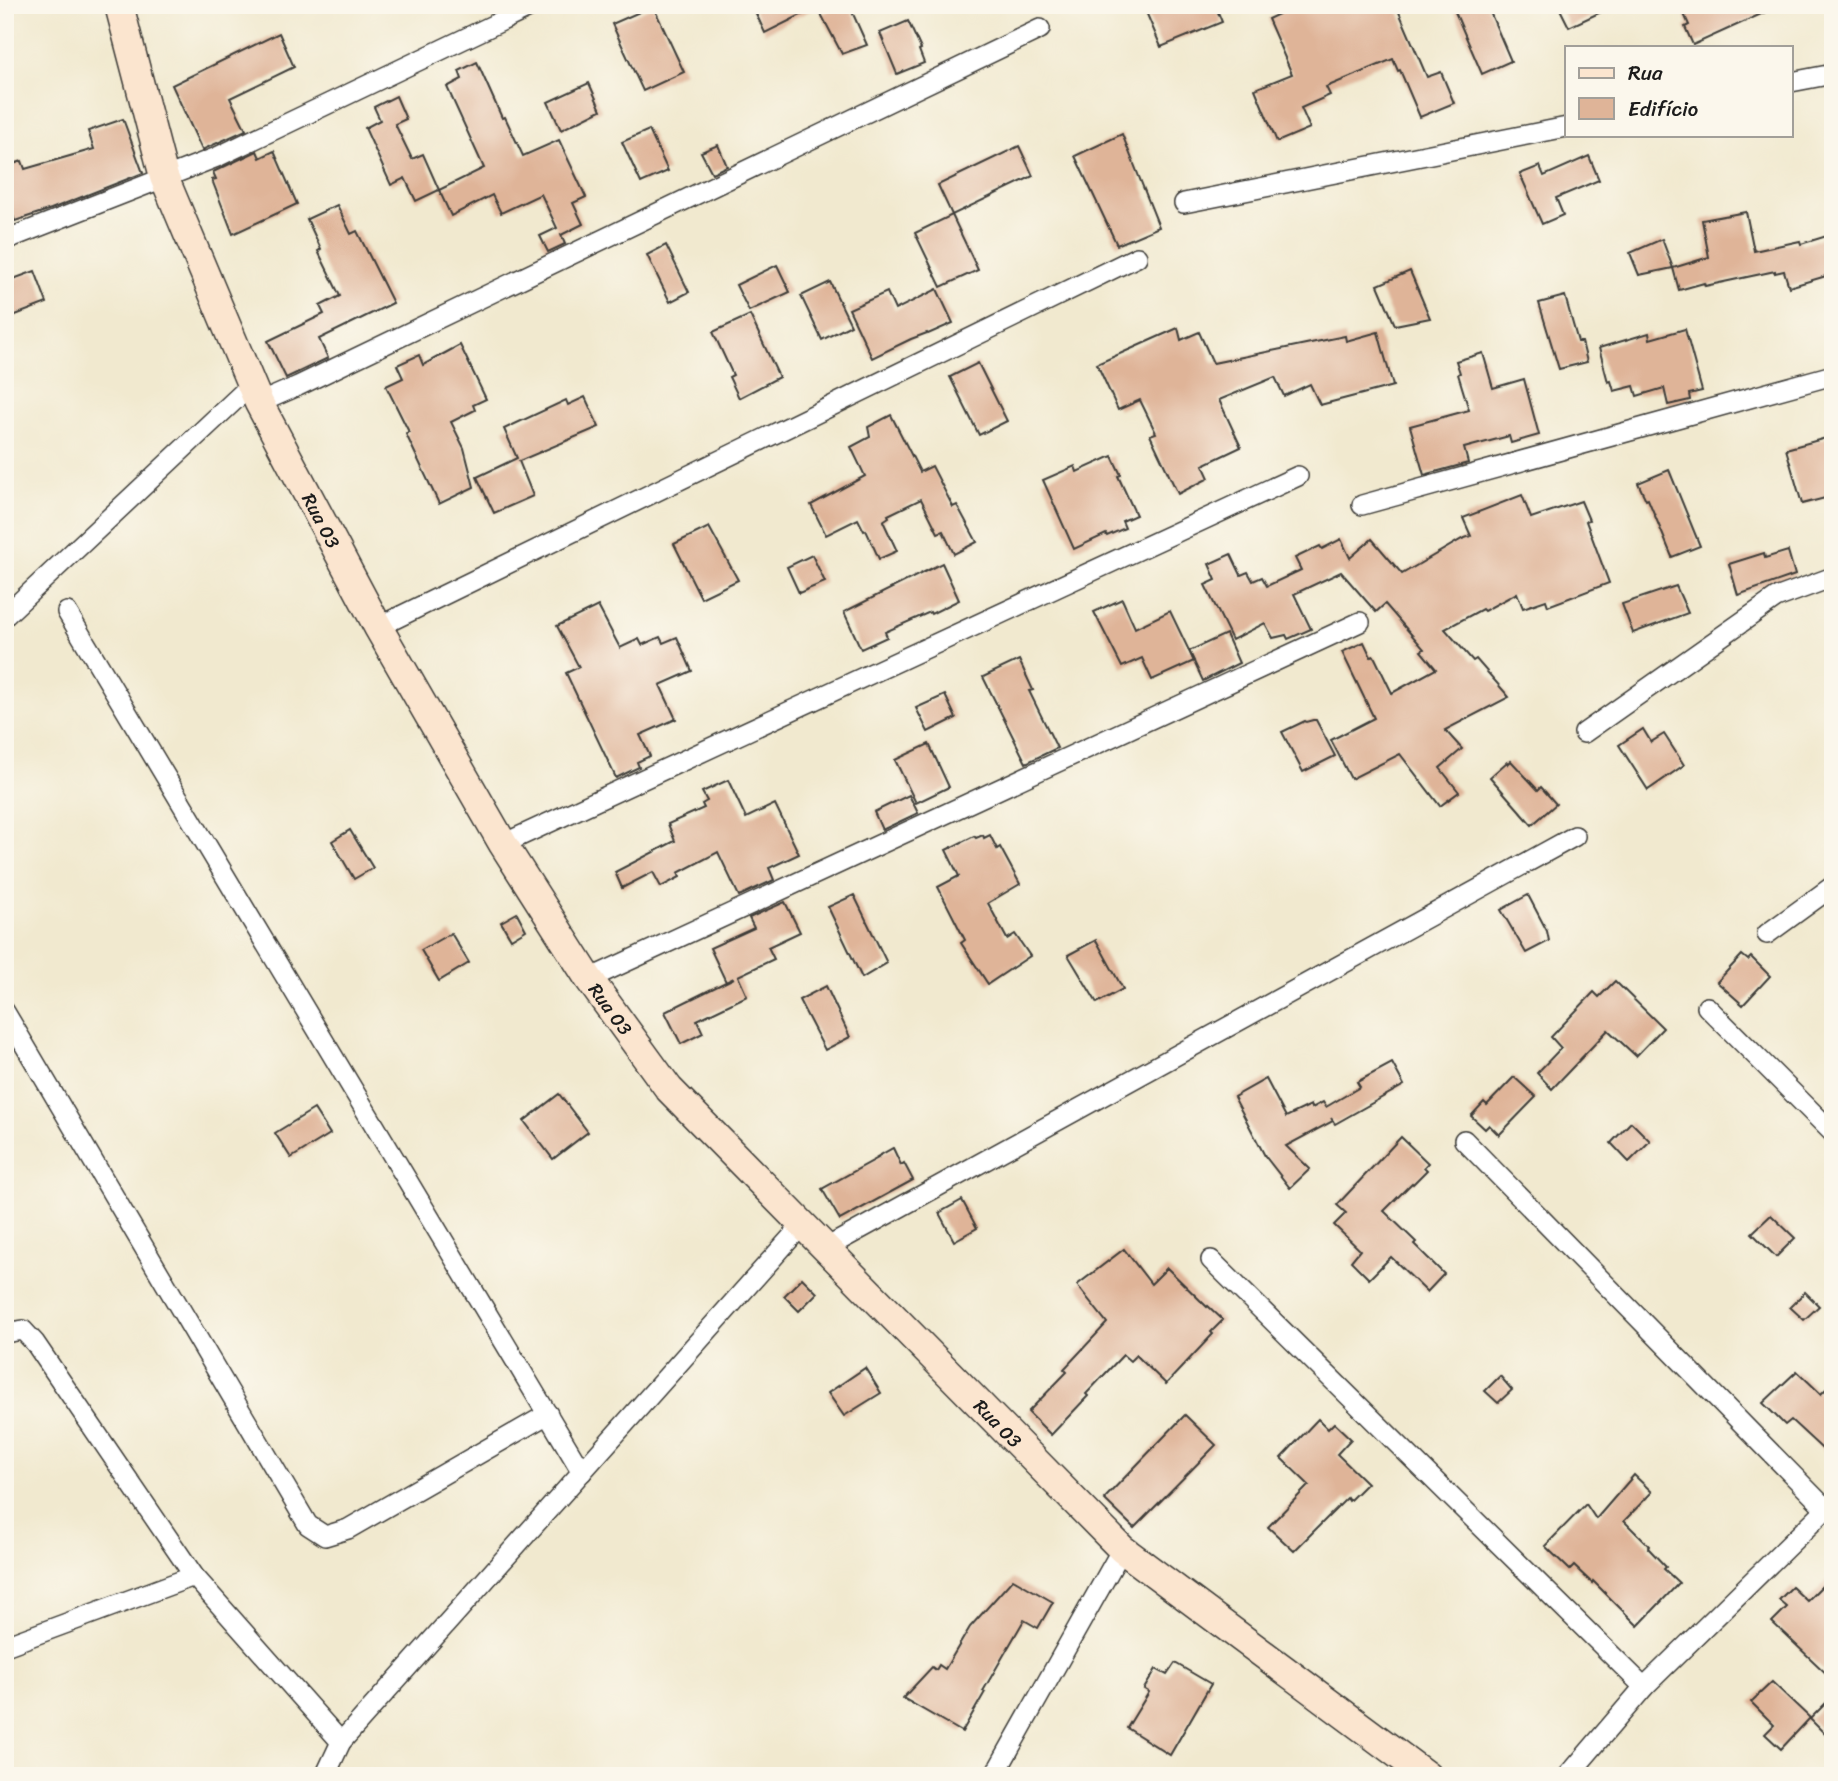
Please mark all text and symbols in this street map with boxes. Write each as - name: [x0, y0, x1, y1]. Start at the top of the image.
- legend: [1565, 46, 1792, 136]
- text: Rua: [1628, 54, 1663, 92]
- text: Edifício: [1628, 90, 1698, 128]
- street label: Rua 03: [293, 487, 350, 555]
- street label: Rua 03: [580, 975, 642, 1043]
- street label: Rua 03: [966, 1391, 1031, 1456]

